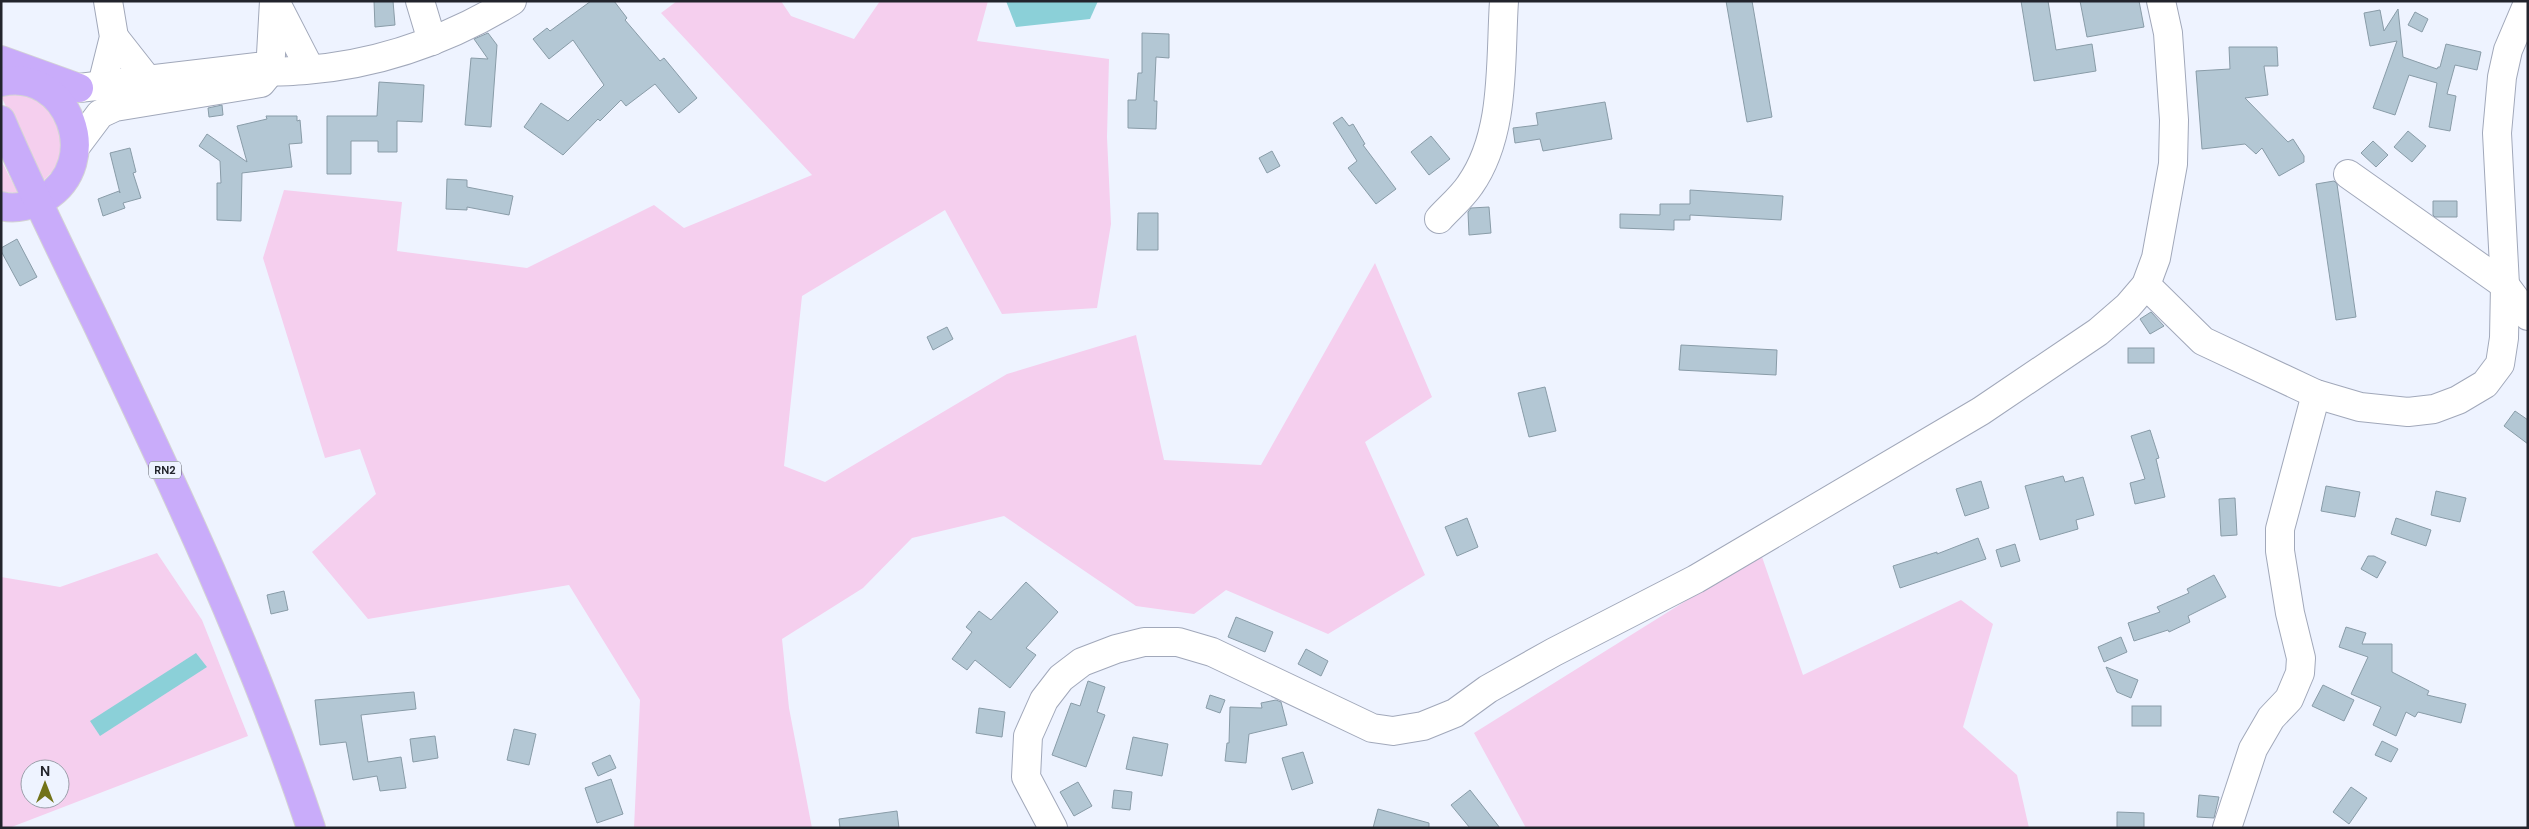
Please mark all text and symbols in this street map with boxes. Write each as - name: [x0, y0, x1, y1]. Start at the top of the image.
- road number: RN2: [149, 462, 181, 478]
- north arrow: [20, 759, 70, 809]
- text: N: [40, 762, 50, 780]

